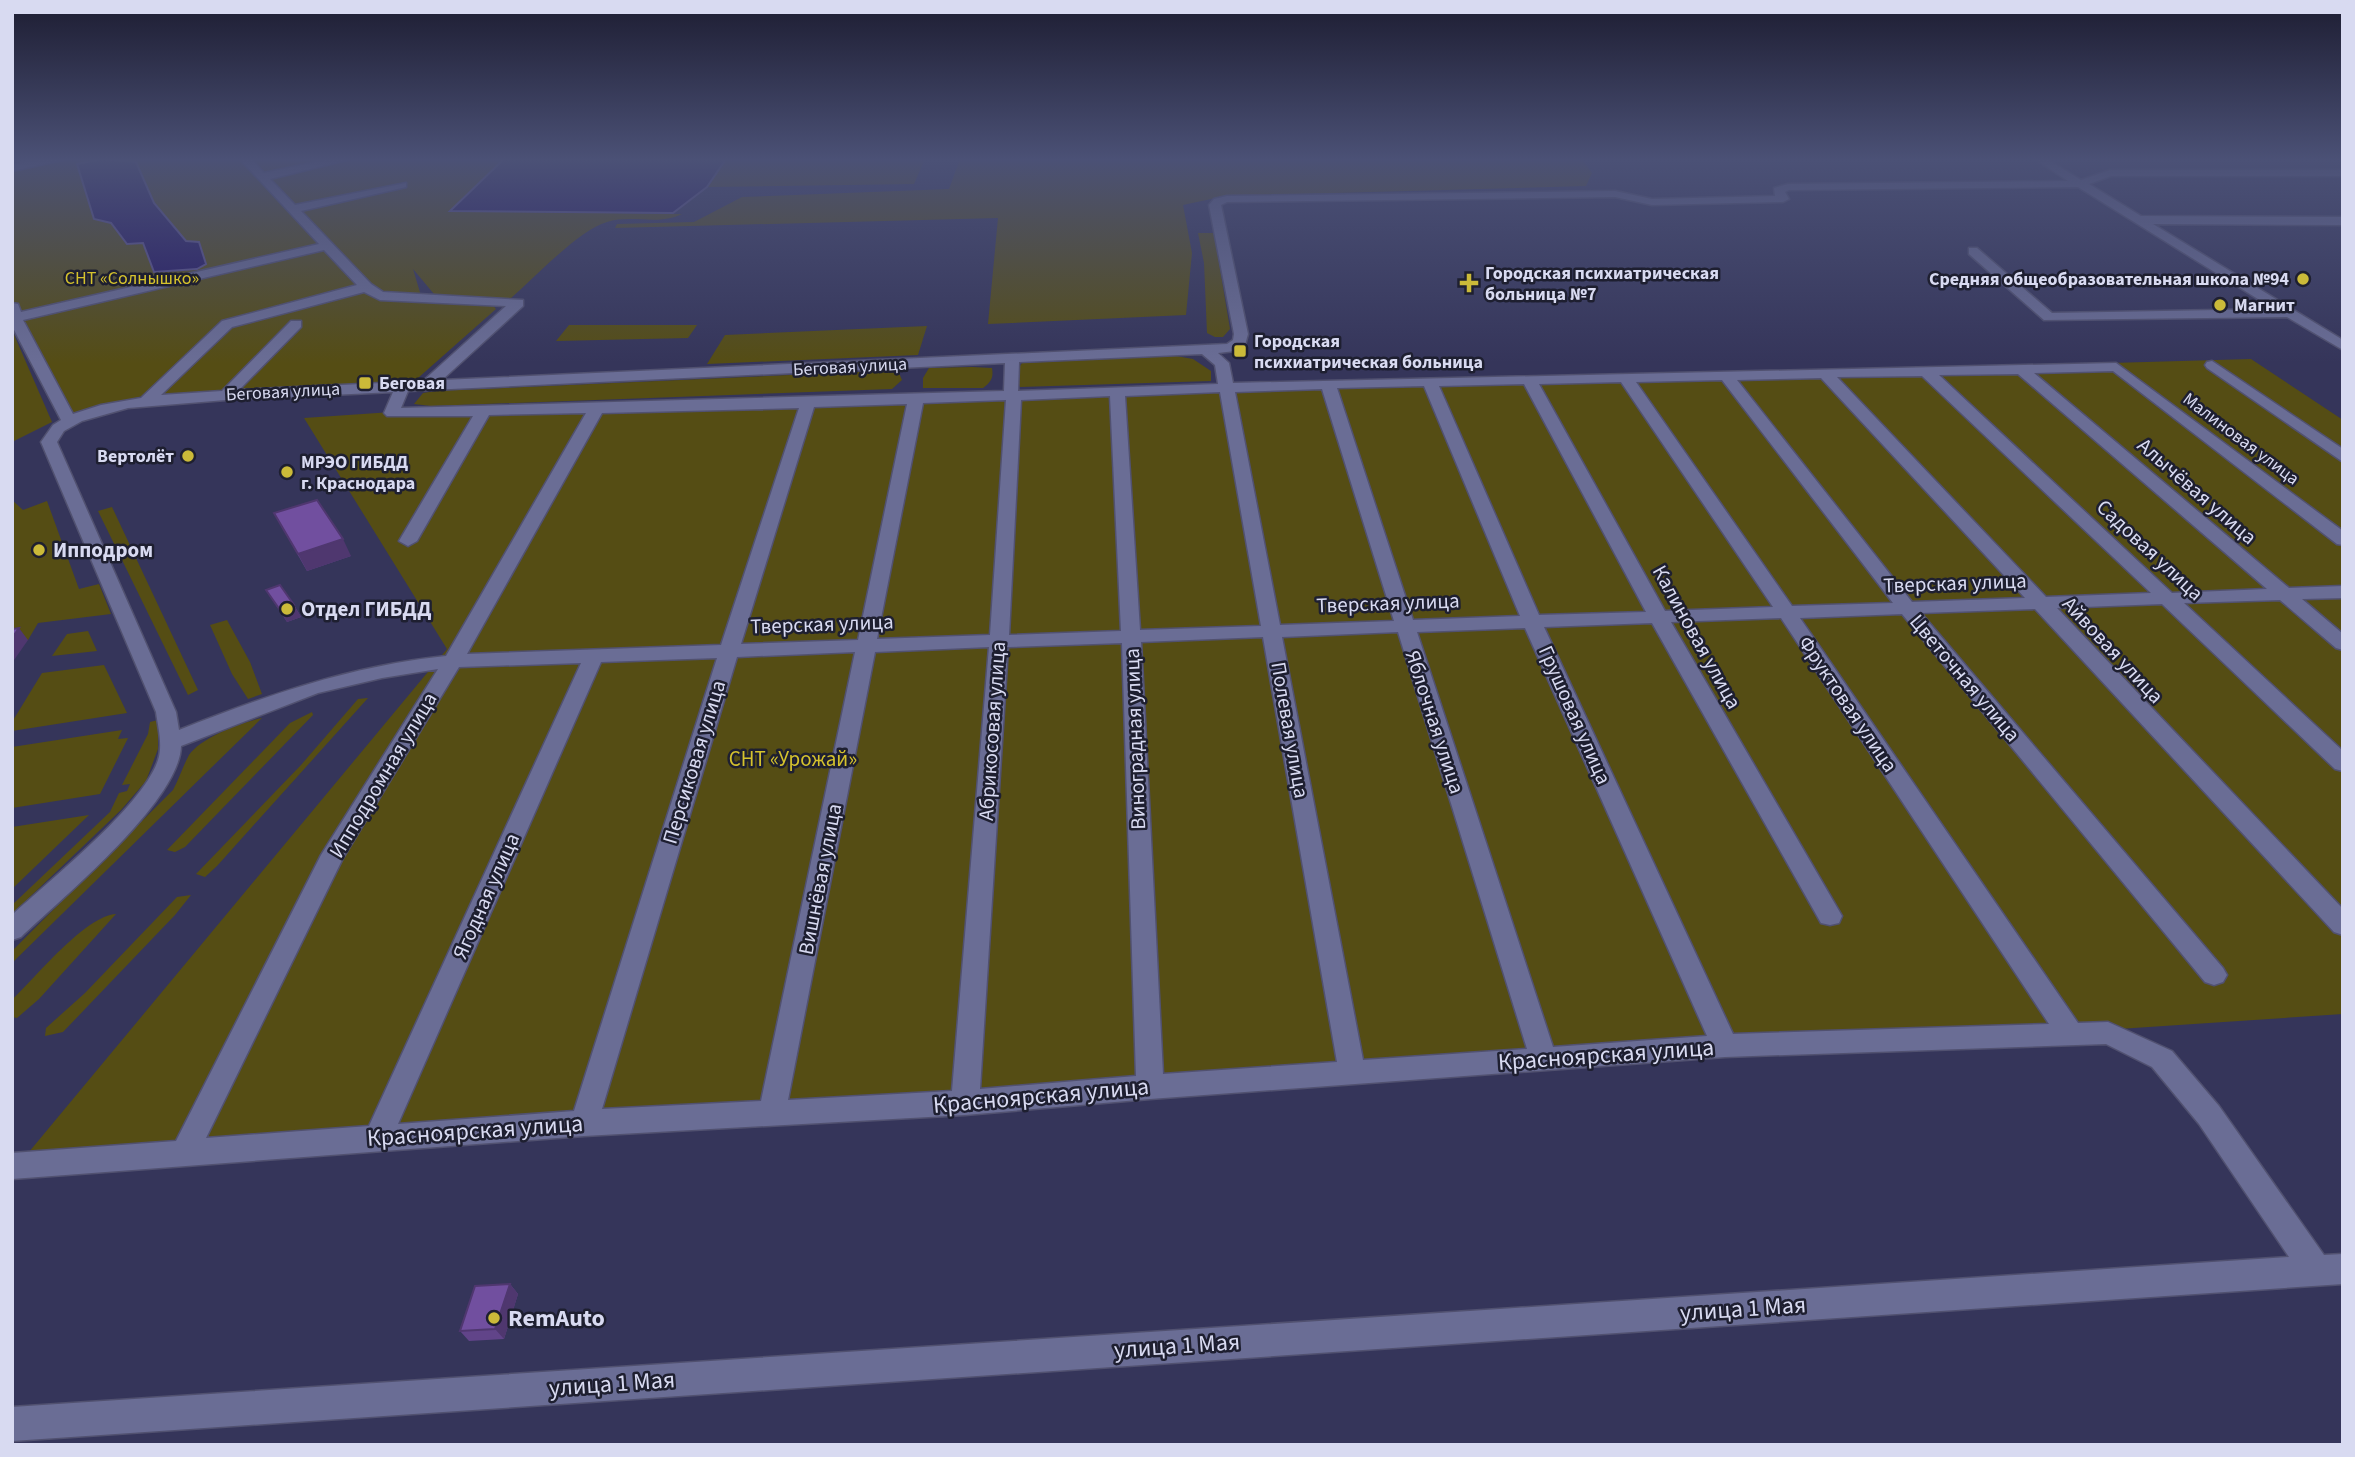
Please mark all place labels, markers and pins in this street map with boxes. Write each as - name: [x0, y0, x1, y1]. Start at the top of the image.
- place label: Городская психиатрическая больница №7: [1485, 261, 1719, 307]
- place label: Средняя общеобразовательная школа №94: [1929, 267, 2289, 292]
- marker: Средняя общеобразовательная школа №94: [2295, 271, 2311, 287]
- marker: Городская психиатрическая больница №7: [1459, 273, 1479, 293]
- place label: Магнит: [2234, 293, 2295, 318]
- marker: Магнит: [2212, 297, 2228, 313]
- place label: Городская психиатрическая больница: [1254, 329, 1483, 375]
- marker: Городская психиатрическая больница: [1232, 343, 1248, 359]
- place label: Беговая: [379, 371, 445, 396]
- marker: Беговая: [357, 375, 373, 391]
- place label: Вертолёт: [97, 444, 174, 469]
- marker: Вертолёт: [180, 448, 196, 464]
- place label: МРЭО ГИБДД г. Краснодара: [301, 450, 415, 496]
- marker: МРЭО ГИБДД г. Краснодара: [279, 464, 295, 480]
- place label: Ипподром: [53, 535, 153, 565]
- marker: Ипподром: [31, 542, 47, 558]
- place label: Отдел ГИБДД: [301, 594, 431, 624]
- marker: Отдел ГИБДД: [279, 601, 295, 617]
- place label: RemAuto: [508, 1301, 605, 1336]
- marker: RemAuto: [486, 1310, 502, 1326]

